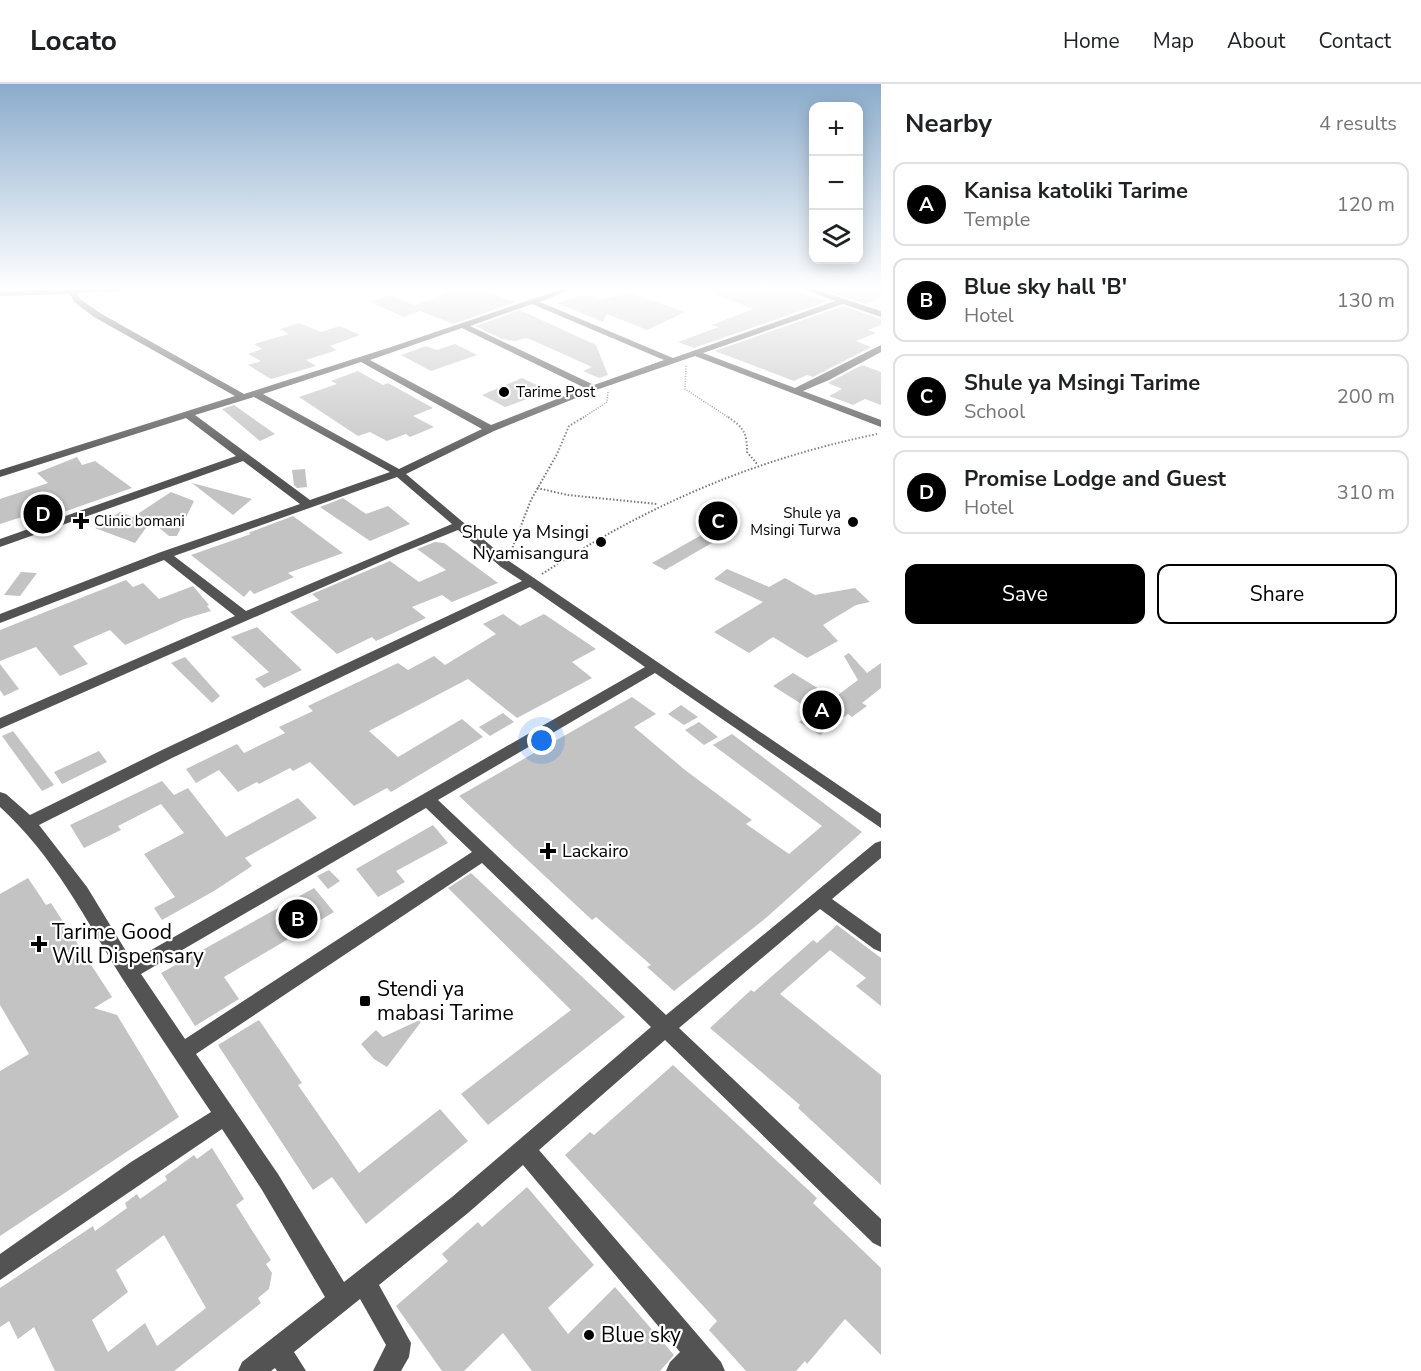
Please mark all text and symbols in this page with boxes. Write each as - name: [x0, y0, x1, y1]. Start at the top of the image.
- text: Locato: [30, 22, 117, 60]
- text: Home: [1063, 27, 1120, 55]
- text: Map: [1153, 27, 1194, 55]
- text: About: [1227, 27, 1285, 55]
- text: Contact: [1318, 27, 1391, 55]
- map controls: [809, 102, 863, 264]
- button: +: [809, 102, 863, 156]
- text: Nearby: [905, 106, 992, 141]
- text: 4 results: [1319, 110, 1397, 137]
- button: −: [809, 156, 863, 210]
- text: Kanisa katoliki Tarime: [964, 176, 1188, 206]
- text: A: [919, 191, 934, 218]
- text: 120 m: [1337, 191, 1395, 218]
- text: Temple: [964, 206, 1030, 233]
- button: layers: [809, 210, 863, 264]
- text: Blue sky hall 'B': [964, 272, 1127, 302]
- text: B: [920, 287, 933, 314]
- text: 130 m: [1337, 287, 1395, 314]
- text: Hotel: [964, 302, 1014, 329]
- text: Shule ya Msingi Tarime: [964, 368, 1200, 398]
- place label: Tarime Post: [516, 382, 596, 402]
- text: C: [920, 383, 933, 410]
- text: 200 m: [1337, 383, 1395, 410]
- marker: Tarime Post: [497, 385, 511, 399]
- text: School: [964, 398, 1025, 425]
- text: Promise Lodge and Guest: [964, 464, 1226, 494]
- text: D: [919, 479, 934, 506]
- text: 310 m: [1337, 479, 1395, 506]
- pin: D: [24, 492, 63, 536]
- text: Hotel: [964, 494, 1014, 521]
- pin: C: [698, 498, 738, 544]
- place label: Shule ya Msingi Turwa: [750, 503, 841, 540]
- place label: Clinic bomani: [94, 511, 185, 531]
- marker: Clinic bomani: [72, 512, 90, 530]
- marker: Shule ya Msingi Turwa: [846, 515, 860, 529]
- place label: Shule ya Msingi Nyamisangura: [462, 520, 589, 565]
- marker: Shule ya Msingi Nyamisangura: [594, 535, 608, 549]
- button: Save: [905, 564, 1145, 624]
- button: Share: [1157, 564, 1397, 624]
- pin: A: [802, 688, 842, 732]
- your location: [527, 726, 556, 755]
- place label: Lackairo: [562, 839, 629, 863]
- marker: Lackairo: [539, 842, 557, 860]
- pin: B: [278, 896, 318, 942]
- place label: Tarime Good Will Dispensary: [52, 918, 204, 970]
- marker: Tarime Good Will Dispensary: [30, 935, 48, 953]
- place label: Stendi ya mabasi Tarime: [377, 975, 514, 1027]
- marker: Stendi ya mabasi Tarime: [358, 994, 372, 1008]
- place label: Blue sky: [601, 1321, 681, 1349]
- marker: Blue sky: [582, 1328, 596, 1342]

